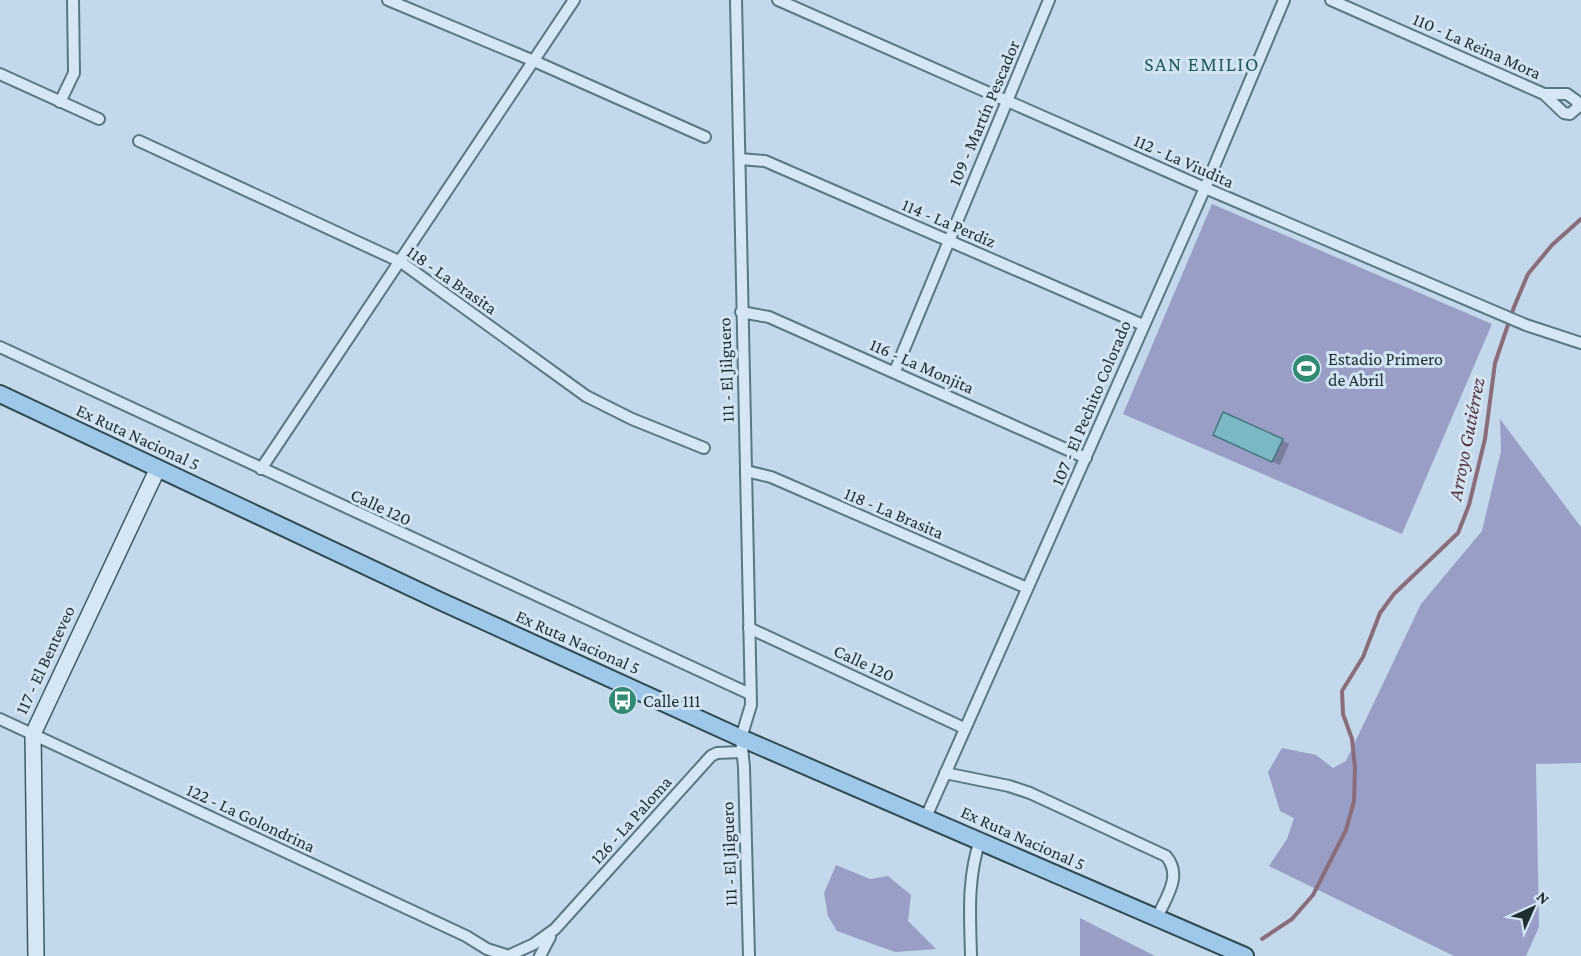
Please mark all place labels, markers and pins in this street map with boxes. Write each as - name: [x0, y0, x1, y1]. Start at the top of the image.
- place label: Estadio Primero de Abril: [1328, 349, 1443, 390]
- sports icon: Estadio Primero de Abril: [1291, 353, 1323, 385]
- bus stop icon: Calle 111: [606, 685, 638, 717]
- place label: Calle 111: [643, 691, 701, 711]

